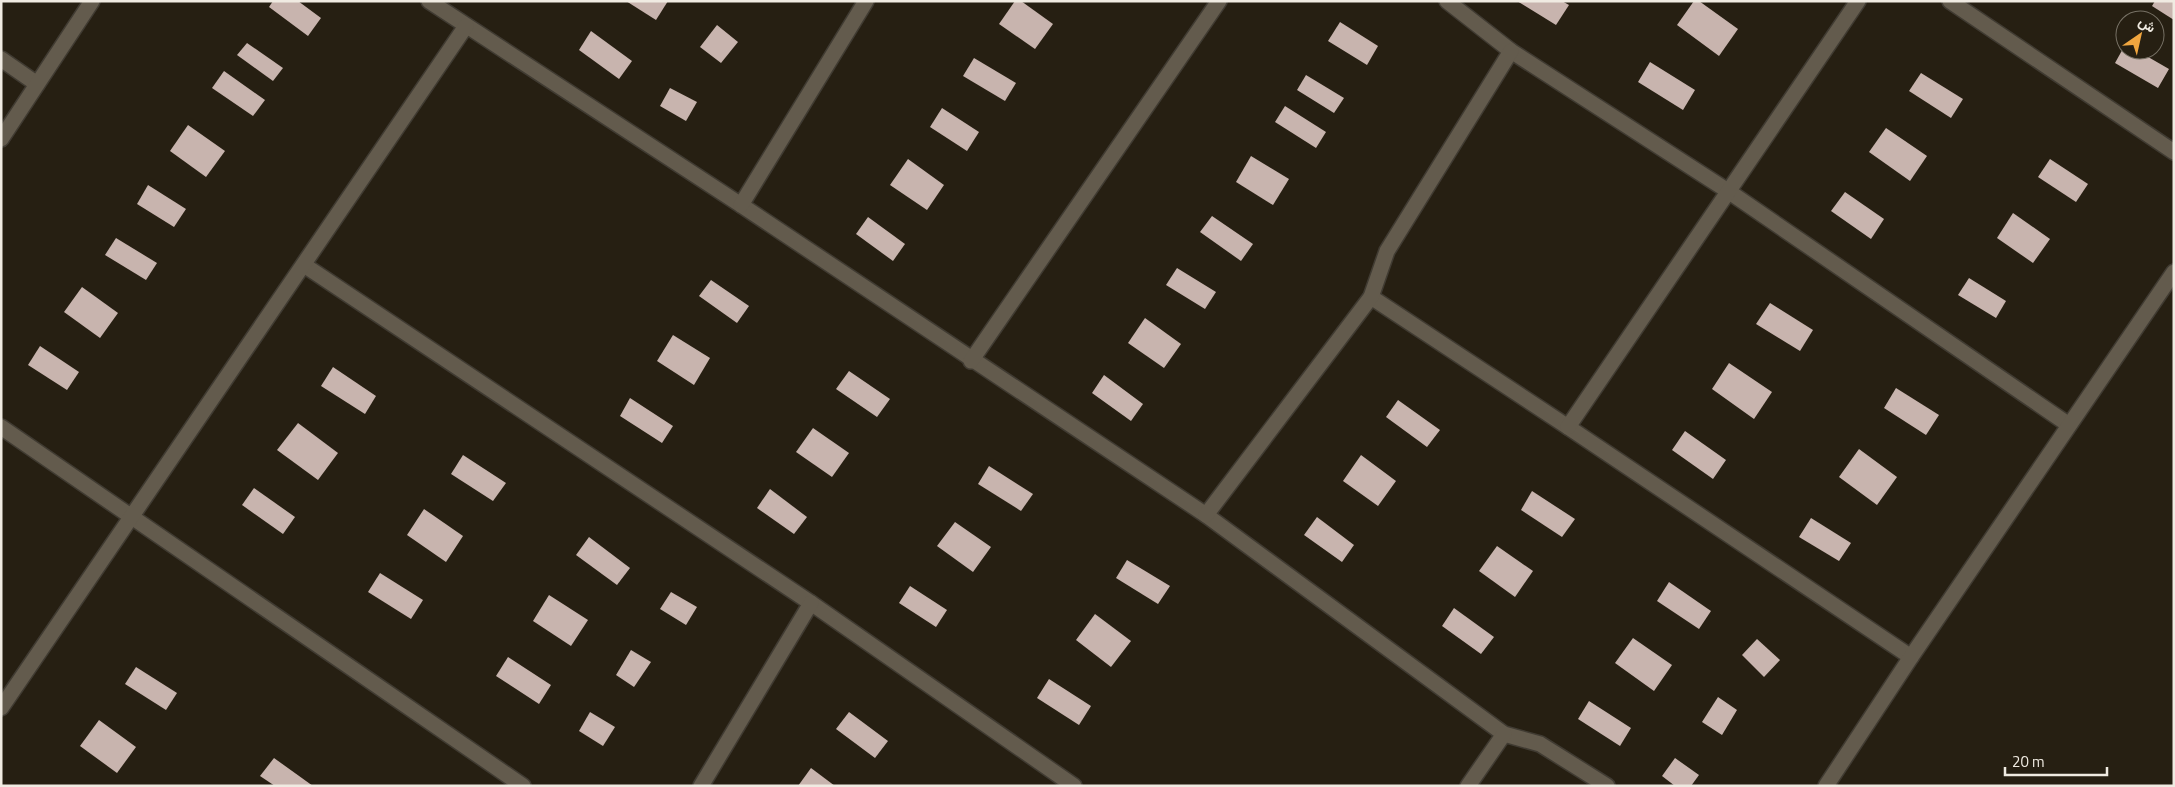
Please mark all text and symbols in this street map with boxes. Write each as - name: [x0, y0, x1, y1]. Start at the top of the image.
- north arrow: [2115, 10, 2165, 60]
- text: ش: [2135, 10, 2161, 37]
- scale bar: [2005, 744, 2108, 776]
- text: 20 m: [2012, 750, 2045, 773]

